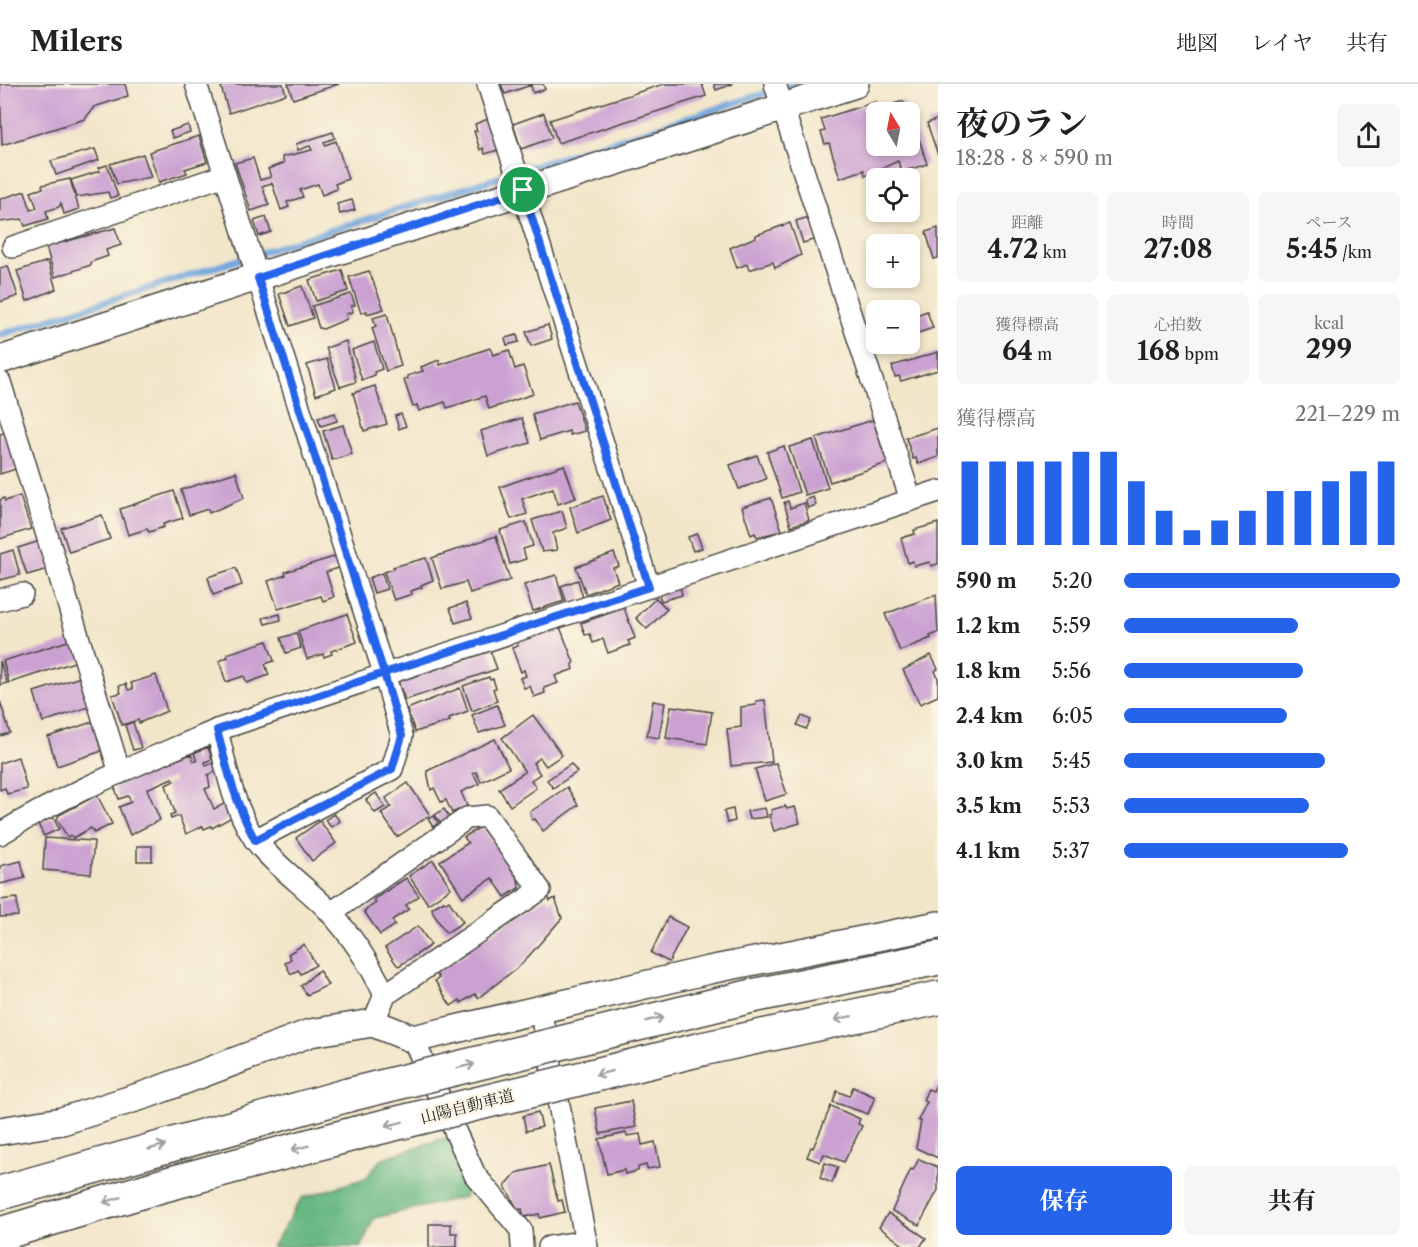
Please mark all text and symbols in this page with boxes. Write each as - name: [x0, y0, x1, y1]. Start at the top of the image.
- text: Milers: [30, 24, 123, 58]
- text: 地図: [1176, 30, 1218, 55]
- text: レイヤ: [1251, 30, 1313, 55]
- text: 共有: [1346, 30, 1388, 55]
- north arrow: [866, 102, 920, 156]
- map controls: [866, 102, 920, 354]
- text: 夜のラン: [956, 103, 1088, 144]
- button: share: [1337, 104, 1400, 167]
- text: 18:28 · 8 × 590 m: [956, 146, 1113, 170]
- pin: [497, 164, 548, 215]
- button: locate: [866, 168, 920, 222]
- icon: arrive: [506, 173, 539, 206]
- text: 距離: [1011, 212, 1043, 232]
- text: 時間: [1162, 212, 1194, 232]
- text: ペース: [1305, 212, 1353, 232]
- text: 4.72: [987, 233, 1038, 265]
- text: 27:08: [1143, 233, 1213, 265]
- text: 5:45: [1286, 233, 1338, 265]
- button: +: [866, 234, 920, 288]
- text: km: [1038, 242, 1067, 262]
- text: /km: [1338, 242, 1372, 262]
- button: −: [866, 300, 920, 354]
- text: kcal: [1314, 313, 1344, 333]
- text: 獲得標高: [995, 314, 1059, 334]
- text: 心拍数: [1154, 314, 1202, 334]
- text: 299: [1306, 333, 1352, 365]
- text: 64: [1002, 335, 1033, 367]
- text: 168: [1137, 335, 1180, 367]
- text: m: [1033, 344, 1052, 364]
- text: bpm: [1180, 344, 1219, 364]
- text: 221–229 m: [1295, 402, 1400, 426]
- text: 獲得標高: [956, 406, 1036, 430]
- text: 590 m: [956, 569, 1017, 593]
- text: 5:20: [1052, 569, 1093, 593]
- text: 1.2 km: [956, 614, 1020, 638]
- text: 5:59: [1052, 614, 1091, 638]
- text: 1.8 km: [956, 659, 1021, 683]
- text: 5:56: [1052, 659, 1091, 683]
- text: 2.4 km: [956, 704, 1023, 728]
- text: 6:05: [1052, 704, 1093, 728]
- text: 3.0 km: [956, 749, 1023, 773]
- text: 5:45: [1052, 749, 1091, 773]
- text: 3.5 km: [956, 794, 1022, 818]
- text: 5:53: [1052, 794, 1090, 818]
- text: 4.1 km: [956, 839, 1021, 863]
- text: 5:37: [1052, 839, 1089, 863]
- one-way arrow: [646, 1013, 665, 1025]
- one-way arrow: [834, 1013, 853, 1024]
- one-way arrow: [456, 1059, 475, 1071]
- one-way arrow: [595, 1067, 614, 1079]
- street label: 山陽自動車道: [418, 1085, 516, 1127]
- one-way arrow: [385, 1119, 404, 1131]
- one-way arrow: [147, 1141, 166, 1152]
- one-way arrow: [291, 1143, 310, 1155]
- button: 保存: [956, 1166, 1172, 1235]
- button: 共有: [1184, 1166, 1400, 1235]
- one-way arrow: [103, 1195, 122, 1206]

